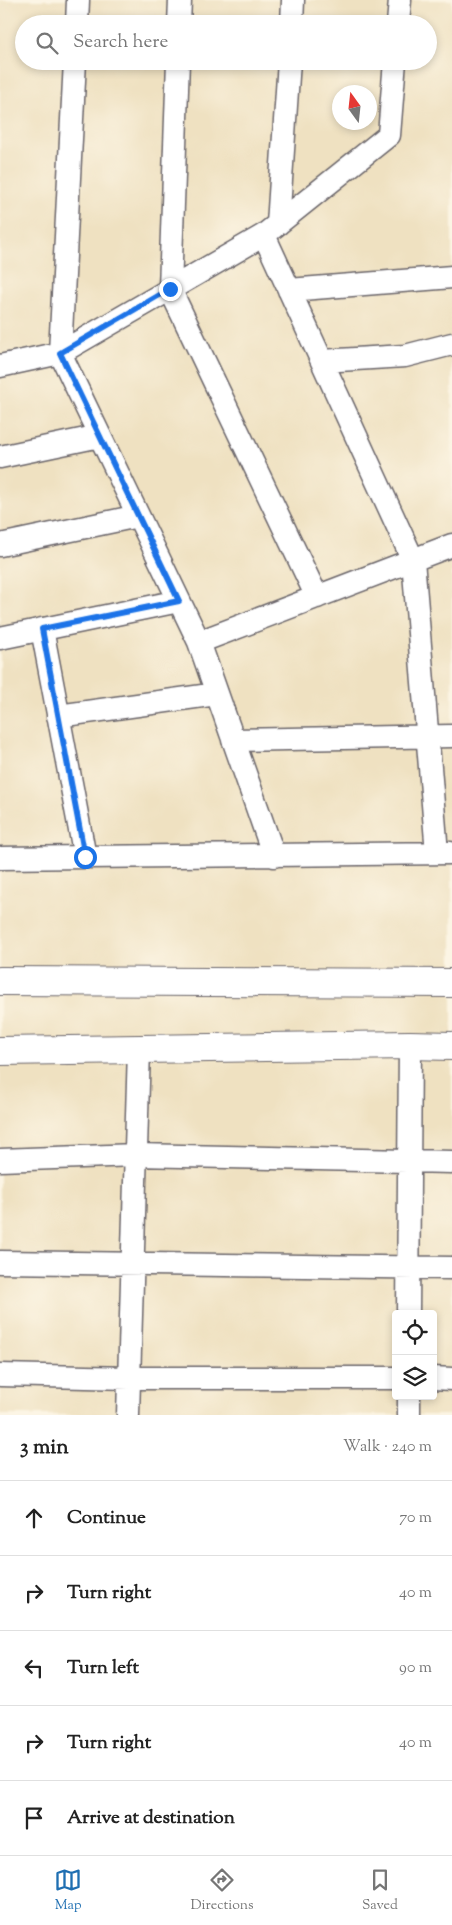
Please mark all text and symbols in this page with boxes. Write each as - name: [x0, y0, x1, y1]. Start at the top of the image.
- search box: [15, 15, 437, 70]
- icon: search: [33, 29, 61, 57]
- text: Search here: [73, 29, 168, 56]
- north arrow: [332, 85, 377, 130]
- route end: [159, 278, 182, 301]
- route start: [74, 846, 97, 869]
- map controls: [392, 1310, 437, 1400]
- button: locate: [392, 1310, 437, 1355]
- button: layers: [392, 1355, 437, 1400]
- text: 3 min: [20, 1433, 69, 1463]
- text: Walk · 240 m: [343, 1436, 432, 1459]
- icon: ahead: [20, 1504, 48, 1532]
- text: Continue: [67, 1505, 146, 1532]
- text: 70 m: [399, 1507, 432, 1530]
- icon: right: [20, 1579, 48, 1607]
- text: Turn right: [67, 1580, 151, 1607]
- text: 40 m: [399, 1582, 432, 1605]
- icon: left: [20, 1654, 48, 1682]
- text: Turn left: [67, 1655, 139, 1682]
- text: 90 m: [399, 1657, 432, 1680]
- icon: right: [20, 1729, 48, 1757]
- text: Turn right: [67, 1730, 151, 1757]
- text: 40 m: [399, 1732, 432, 1755]
- icon: arrive: [20, 1804, 48, 1832]
- text: Arrive at destination: [67, 1805, 235, 1832]
- tab: Map: [54, 1866, 82, 1916]
- tab: Directions: [190, 1866, 254, 1916]
- tab: Saved: [362, 1866, 398, 1916]

